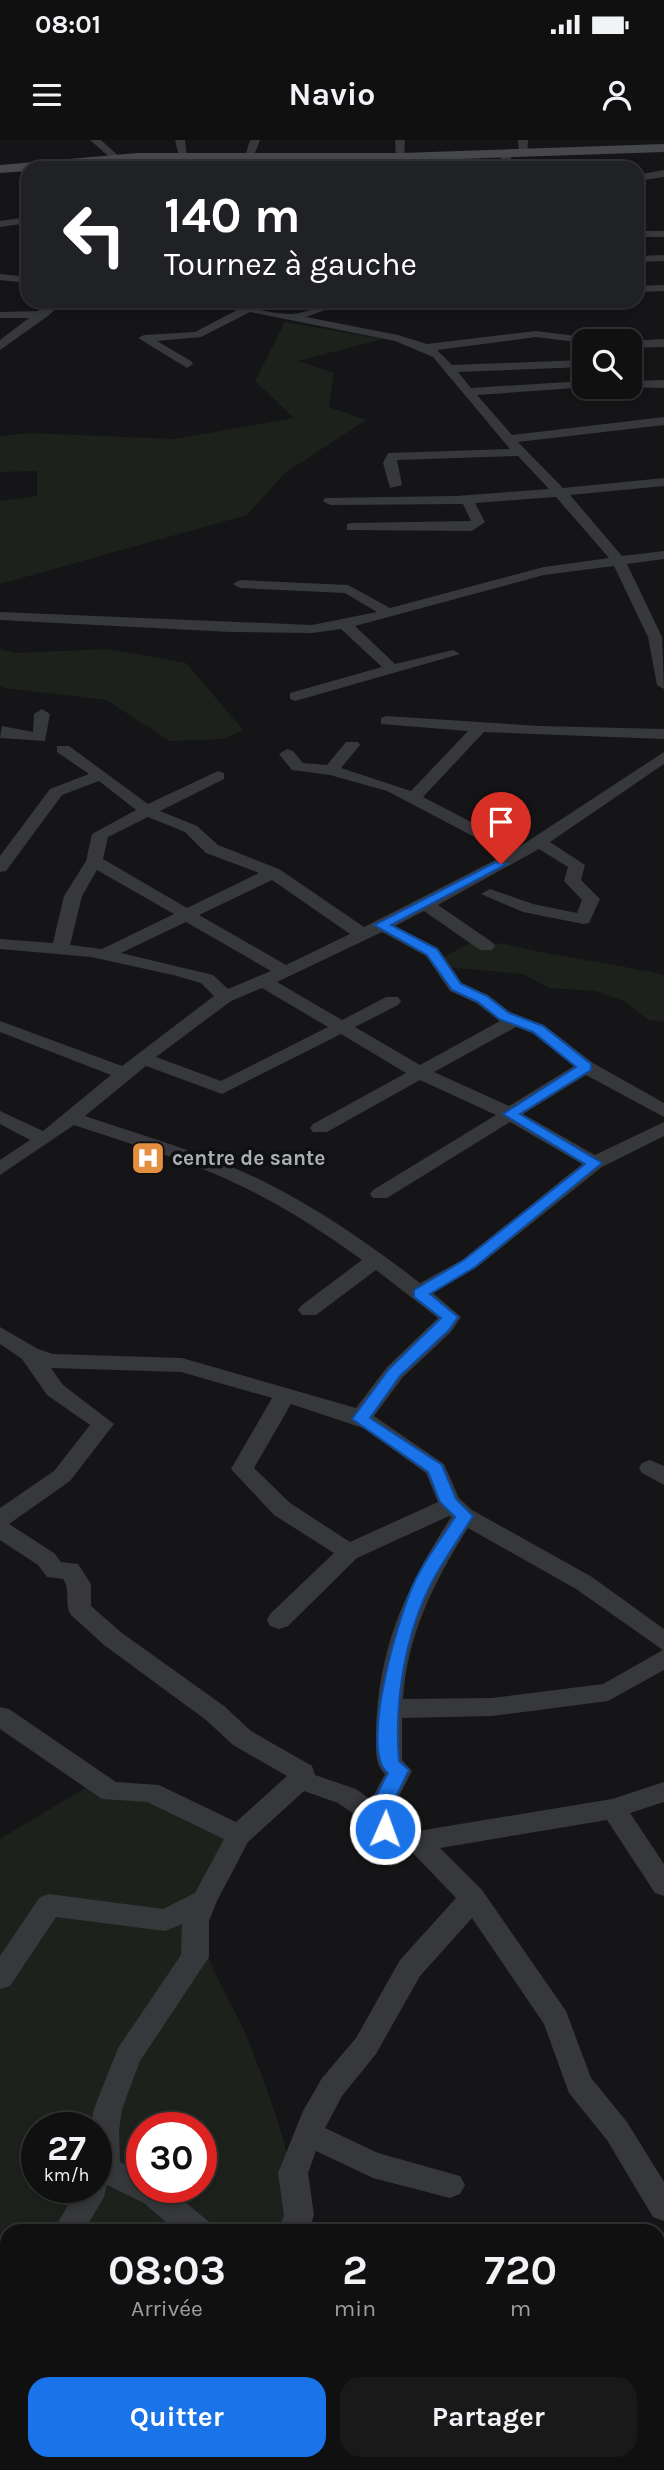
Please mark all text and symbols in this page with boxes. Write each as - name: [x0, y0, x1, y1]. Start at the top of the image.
- text: 08:01: [35, 9, 101, 40]
- icon: menu: [28, 76, 66, 114]
- text: Navio: [289, 76, 375, 113]
- icon: person: [598, 76, 636, 114]
- text: 140 m: [164, 187, 301, 244]
- icon: left: [49, 189, 140, 280]
- text: Tournez à gauche: [164, 246, 417, 283]
- map controls: [572, 329, 642, 399]
- button: search: [572, 329, 642, 399]
- pin: [471, 792, 531, 864]
- icon: arrive: [482, 803, 520, 841]
- hospital icon: centre de sante: [129, 1139, 167, 1177]
- place label: centre de sante: [172, 1146, 326, 1170]
- position arrow: [348, 1792, 422, 1866]
- speed limit sign: 30: [126, 2112, 217, 2203]
- text: 27: [47, 2128, 86, 2169]
- text: km/h: [44, 2164, 89, 2186]
- text: 08:03: [108, 2245, 226, 2295]
- text: 2: [342, 2245, 368, 2295]
- text: 720: [484, 2245, 557, 2295]
- text: Arrivée: [131, 2295, 203, 2322]
- text: min: [334, 2295, 376, 2322]
- text: m: [510, 2295, 531, 2322]
- button: Quitter: [28, 2377, 326, 2457]
- button: Partager: [340, 2377, 637, 2457]

